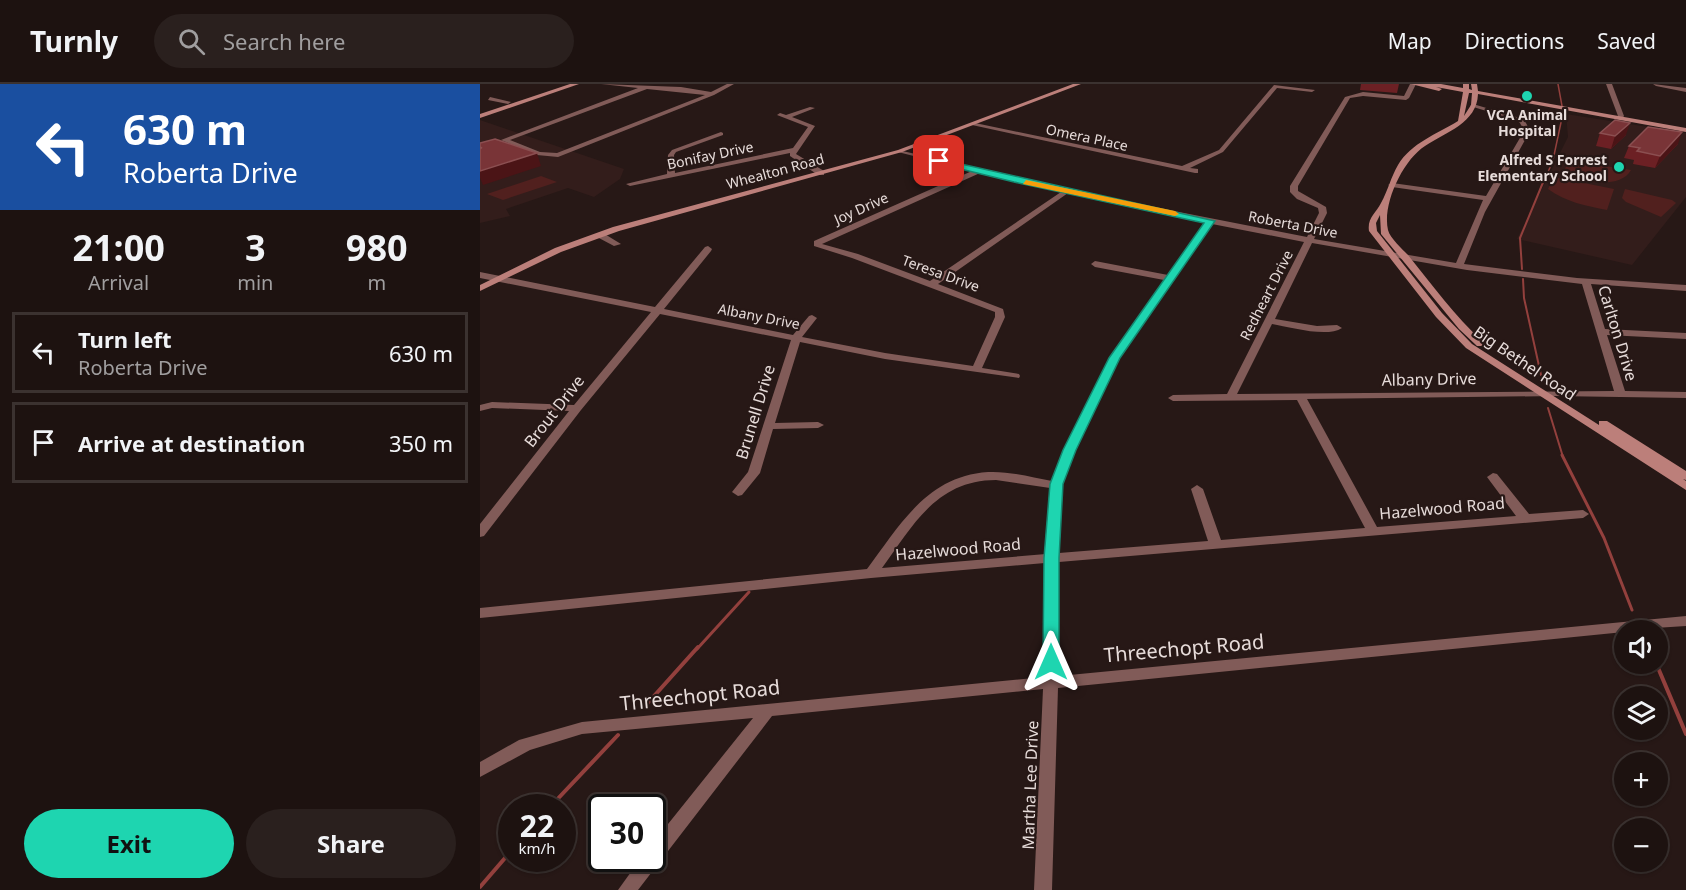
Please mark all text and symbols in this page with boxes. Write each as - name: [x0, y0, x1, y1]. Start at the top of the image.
- search box: [154, 14, 574, 68]
- text: Turnly: [30, 22, 118, 60]
- icon: search: [175, 25, 208, 58]
- text: Search here: [223, 26, 345, 56]
- text: Map: [1388, 27, 1432, 55]
- text: Directions: [1465, 27, 1564, 55]
- text: Saved: [1597, 27, 1656, 55]
- marker: VCA Animal Hospital: [1520, 89, 1534, 103]
- text: 630 m: [123, 100, 247, 157]
- place label: VCA Animal Hospital: [1487, 105, 1567, 140]
- icon: left: [24, 108, 102, 186]
- street label: Omera Place: [1044, 119, 1130, 155]
- pin: [913, 135, 964, 186]
- street label: Bonifay Drive: [665, 137, 755, 173]
- icon: arrive: [922, 144, 955, 177]
- street label: Whealton Road: [724, 149, 826, 193]
- place label: Alfred S Forrest Elementary School: [1477, 150, 1607, 185]
- text: Roberta Drive: [123, 154, 298, 191]
- marker: Alfred S Forrest Elementary School: [1612, 160, 1626, 174]
- street label: Joy Drive: [829, 188, 891, 229]
- street label: Roberta Drive: [1247, 206, 1339, 242]
- text: 21:00: [72, 223, 165, 272]
- text: 3: [245, 223, 266, 272]
- text: 980: [346, 223, 408, 272]
- street label: Redheart Drive: [1235, 247, 1297, 343]
- street label: Teresa Drive: [900, 250, 982, 296]
- text: Arrival: [88, 269, 149, 296]
- text: min: [237, 269, 273, 296]
- text: m: [367, 269, 386, 296]
- street label: Carlton Drive: [1593, 282, 1643, 384]
- street label: Albany Drive: [716, 299, 802, 333]
- street label: Big Bethel Road: [1469, 320, 1581, 406]
- text: Turn left: [78, 324, 172, 354]
- icon: left: [27, 336, 60, 369]
- text: 630 m: [389, 338, 453, 368]
- text: Roberta Drive: [78, 354, 207, 381]
- street label: Brunell Drive: [730, 362, 780, 462]
- street label: Albany Drive: [1381, 367, 1477, 391]
- street label: Brout Drive: [519, 370, 589, 452]
- icon: arrive: [27, 426, 60, 459]
- text: Arrive at destination: [78, 428, 305, 458]
- text: 350 m: [389, 428, 453, 458]
- street label: Hazelwood Road: [1378, 492, 1506, 524]
- street label: Hazelwood Road: [894, 533, 1022, 565]
- map controls: [1614, 620, 1668, 872]
- button: sound: [1614, 620, 1668, 674]
- street label: Threechopt Road: [1103, 628, 1265, 668]
- position arrow: [1019, 630, 1083, 694]
- street label: Threechopt Road: [619, 673, 781, 717]
- button: layers: [1614, 686, 1668, 740]
- street label: Martha Lee Drive: [1017, 720, 1043, 850]
- button: +: [1614, 752, 1668, 806]
- speed limit sign: 30: [588, 794, 666, 872]
- text: 22: [520, 805, 554, 846]
- button: Exit: [24, 809, 234, 878]
- button: Share: [246, 809, 456, 878]
- button: −: [1614, 818, 1668, 872]
- text: km/h: [519, 838, 555, 858]

